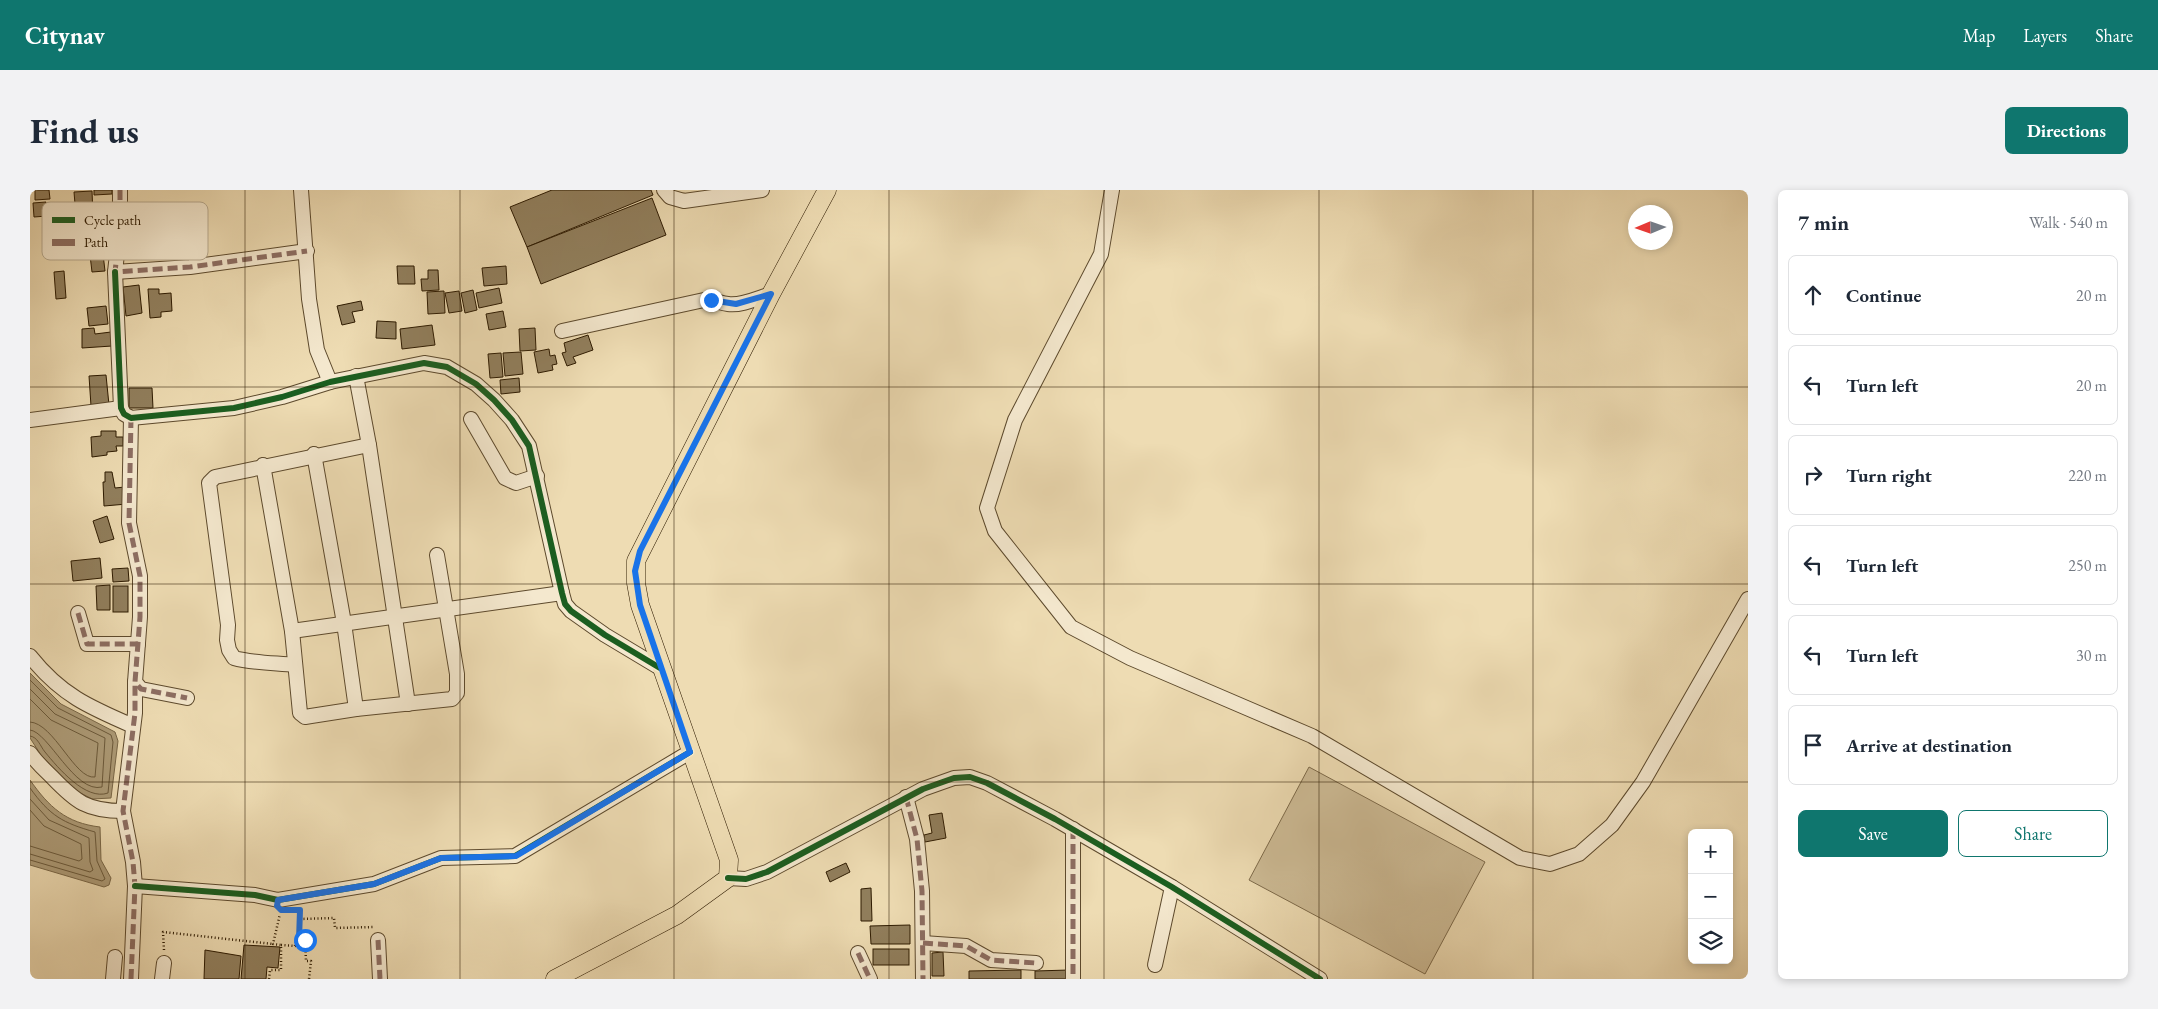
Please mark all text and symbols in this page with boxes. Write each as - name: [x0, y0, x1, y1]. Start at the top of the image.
- text: Citynav: [25, 20, 105, 51]
- text: Map: [1963, 24, 1995, 47]
- text: Layers: [2023, 24, 2067, 47]
- text: Share: [2095, 24, 2133, 47]
- button: Directions: [2005, 107, 2128, 154]
- text: Find us: [30, 108, 139, 153]
- legend: [42, 202, 208, 260]
- north arrow: [1628, 205, 1673, 250]
- text: 7 min: [1798, 209, 1849, 236]
- text: Cycle path: [84, 211, 141, 229]
- text: Walk · 540 m: [2029, 212, 2108, 233]
- text: Path: [84, 233, 108, 251]
- icon: ahead: [1799, 281, 1827, 309]
- text: Continue: [1846, 283, 1921, 308]
- text: 20 m: [2076, 285, 2107, 306]
- route end: [700, 289, 723, 312]
- icon: left: [1799, 371, 1827, 399]
- text: Turn left: [1846, 373, 1918, 398]
- text: 20 m: [2076, 375, 2107, 396]
- icon: right: [1799, 461, 1827, 489]
- text: Turn right: [1846, 463, 1932, 488]
- text: 220 m: [2068, 465, 2107, 486]
- icon: left: [1799, 551, 1827, 579]
- text: Turn left: [1846, 553, 1918, 578]
- text: 250 m: [2068, 555, 2107, 576]
- icon: left: [1799, 641, 1827, 669]
- text: Turn left: [1846, 643, 1918, 668]
- text: 30 m: [2076, 645, 2107, 666]
- icon: arrive: [1799, 731, 1827, 759]
- text: Arrive at destination: [1846, 733, 2012, 758]
- button: Save: [1798, 810, 1948, 857]
- button: Share: [1958, 810, 2108, 857]
- map controls: [1688, 829, 1733, 964]
- button: +: [1688, 829, 1733, 874]
- button: −: [1688, 874, 1733, 919]
- button: layers: [1688, 919, 1733, 964]
- route start: [294, 929, 317, 952]

